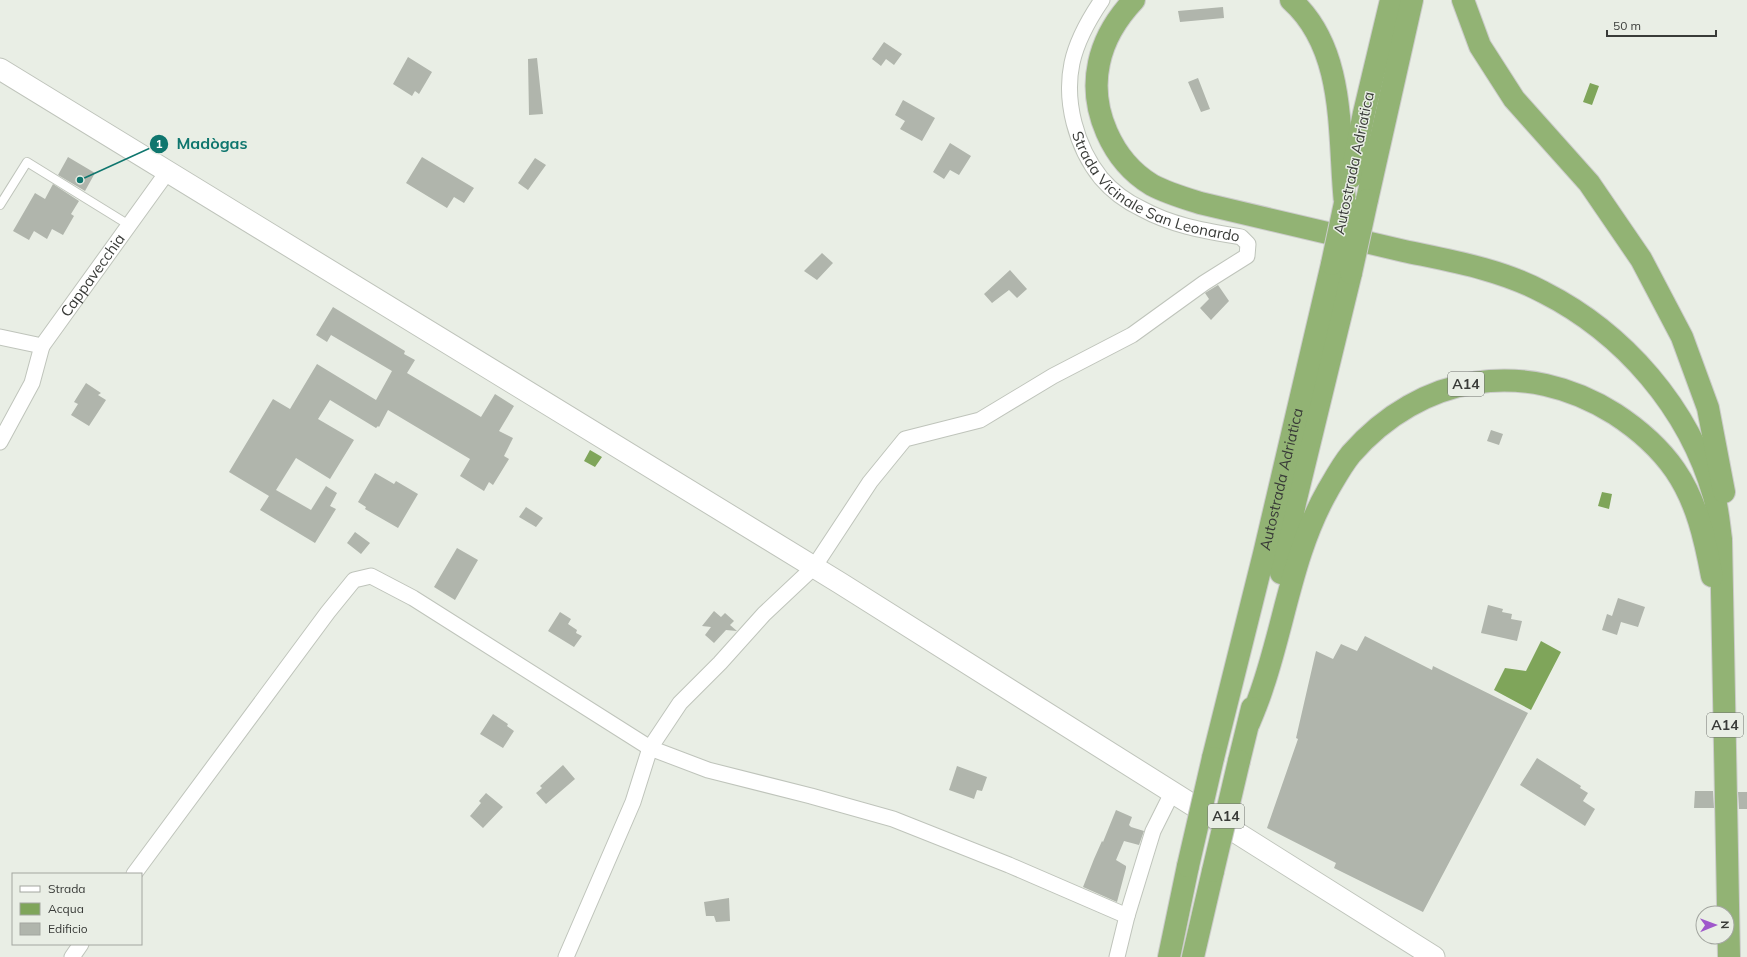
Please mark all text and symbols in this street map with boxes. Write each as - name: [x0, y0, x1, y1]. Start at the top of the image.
- scale bar: [1607, 12, 1716, 38]
- text: 50 m: [1613, 18, 1641, 33]
- street label: Autostrada Adriatica: [1329, 90, 1378, 236]
- street label: Strada Vicinale San Leonardo: [1068, 129, 1241, 246]
- callout: Madògas: [149, 130, 256, 158]
- text: Madògas: [176, 133, 248, 153]
- text: 1: [155, 136, 163, 151]
- street label: Cappavecchia: [56, 230, 129, 320]
- road number: A14: [1448, 372, 1484, 396]
- street label: Autostrada Adriatica: [1255, 406, 1307, 552]
- road number: A14: [1707, 713, 1743, 737]
- road number: A14: [1208, 804, 1244, 828]
- legend: [12, 873, 142, 945]
- text: Strada: [48, 881, 86, 896]
- text: Acqua: [48, 901, 84, 916]
- north arrow: [1695, 905, 1735, 945]
- text: Edificio: [48, 921, 88, 936]
- text: N: [1718, 921, 1732, 929]

